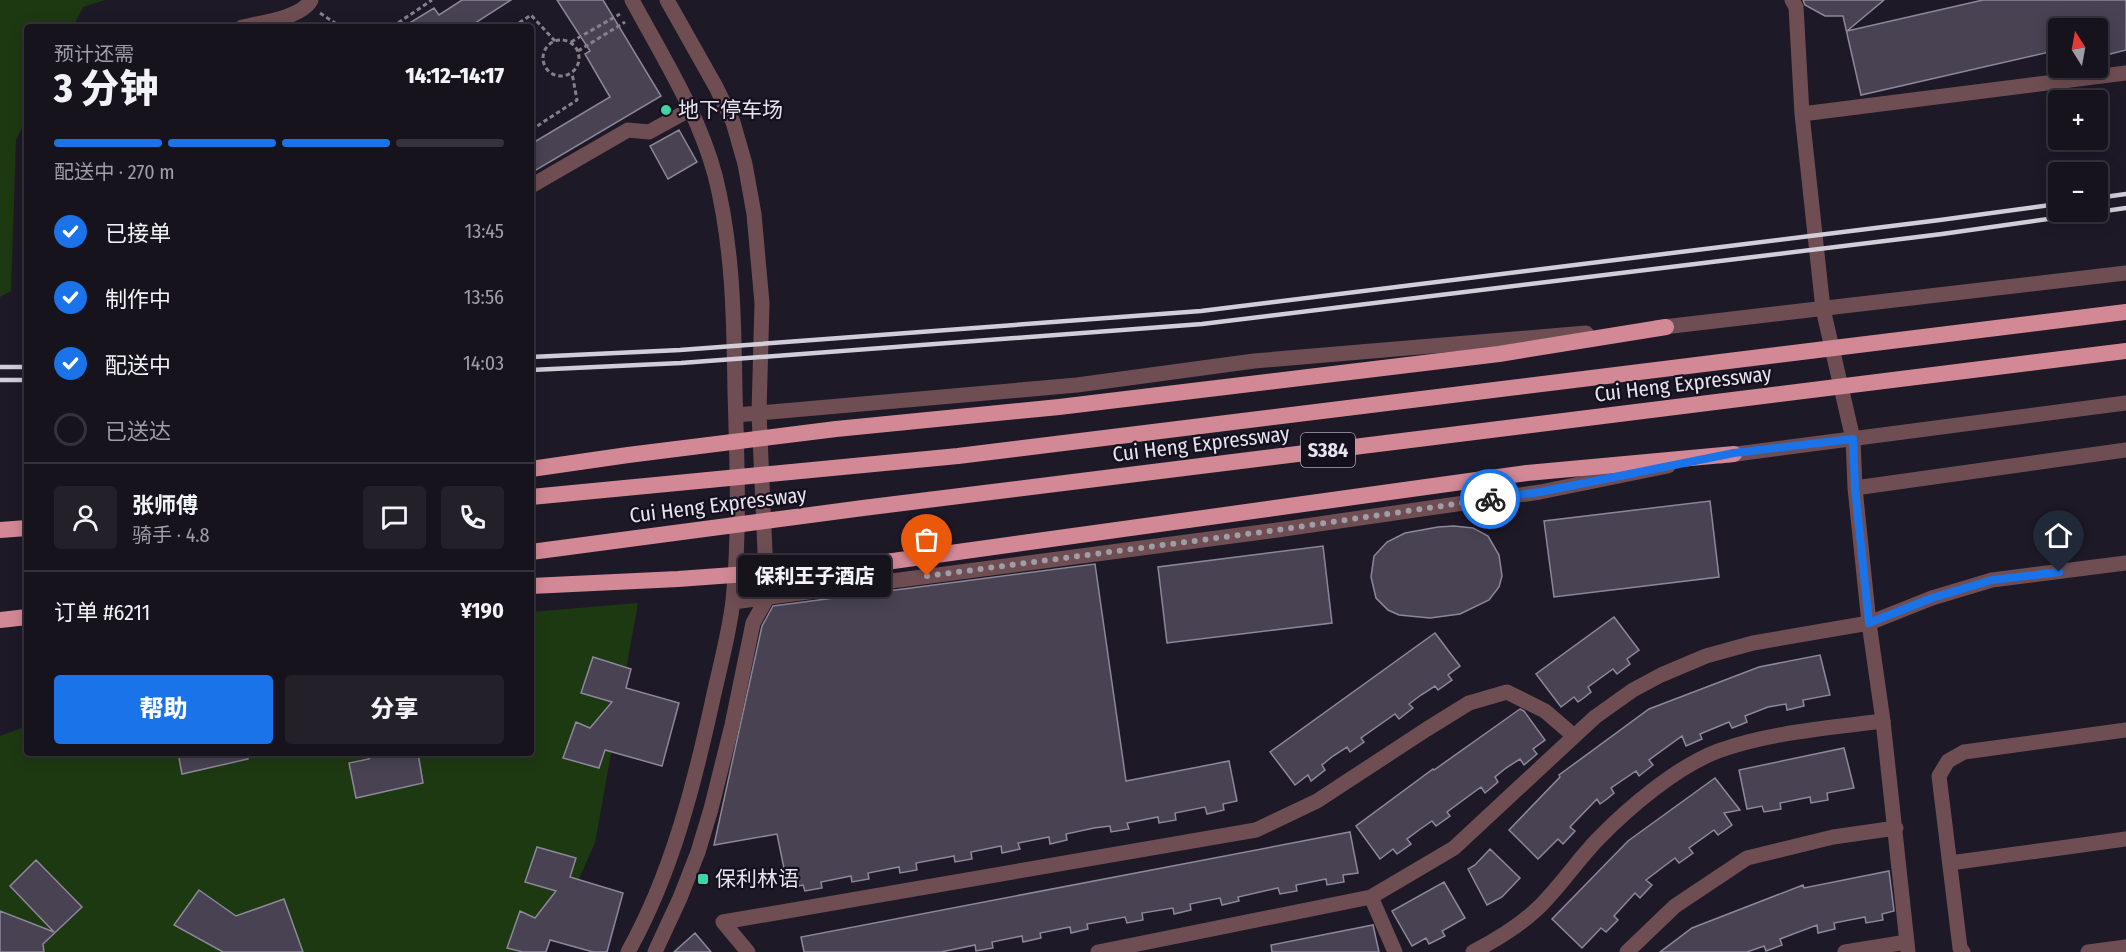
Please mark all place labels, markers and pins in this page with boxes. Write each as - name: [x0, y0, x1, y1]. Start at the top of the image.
- place label: 地下停车场: [678, 97, 783, 123]
- marker: 地下停车场: [659, 103, 673, 117]
- pin: [2033, 510, 2084, 572]
- pin: [901, 514, 952, 576]
- callout: 保利王子酒店: [738, 555, 891, 597]
- place label: 保利林语: [715, 866, 799, 892]
- marker: 保利林语: [696, 872, 710, 886]

